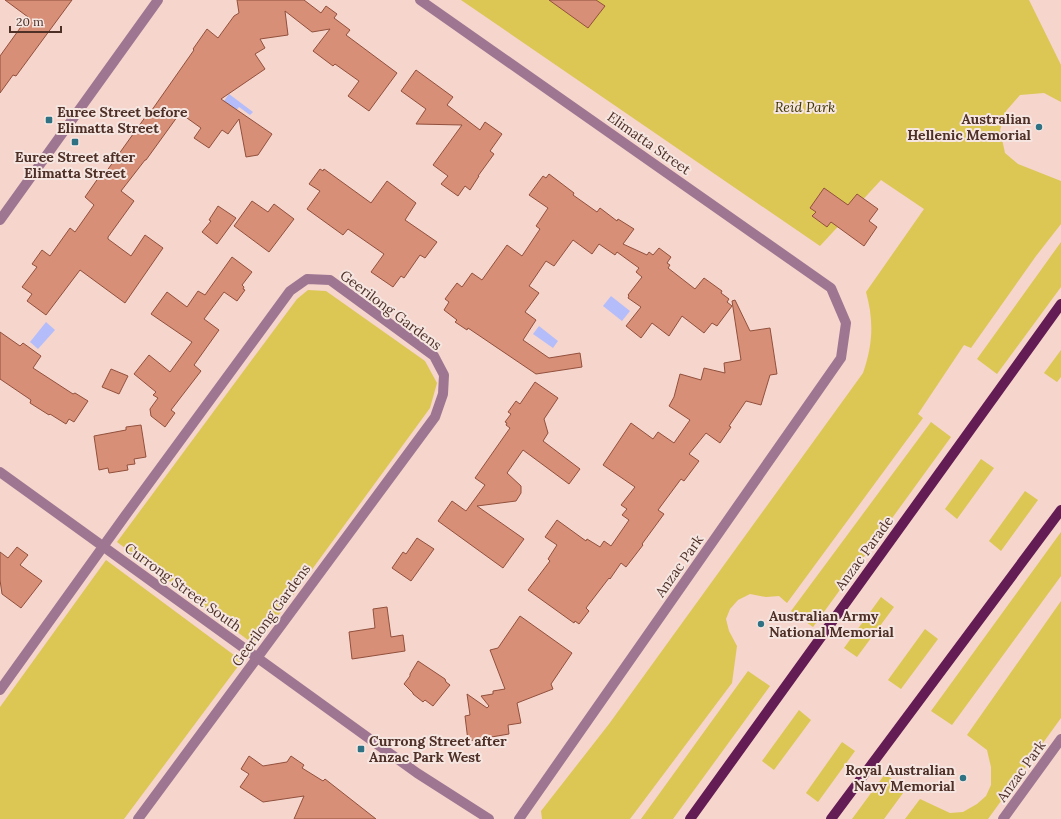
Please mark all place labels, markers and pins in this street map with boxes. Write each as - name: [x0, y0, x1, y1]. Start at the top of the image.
- place label: Euree Street before Elimatta Street: [57, 103, 188, 137]
- place label: Australian Hellenic Memorial: [907, 110, 1032, 144]
- marker: Euree Street before Elimatta Street: [44, 115, 54, 125]
- marker: Australian Hellenic Memorial: [1034, 122, 1044, 132]
- marker: Euree Street after Elimatta Street: [70, 137, 80, 147]
- place label: Euree Street after Elimatta Street: [15, 148, 135, 182]
- place label: Australian Army National Memorial: [769, 607, 895, 641]
- marker: Australian Army National Memorial: [756, 619, 766, 629]
- place label: Currong Street after Anzac Park West: [369, 732, 507, 766]
- marker: Currong Street after Anzac Park West: [356, 744, 366, 754]
- place label: Royal Australian Navy Memorial: [845, 761, 956, 795]
- marker: Royal Australian Navy Memorial: [958, 773, 968, 783]

